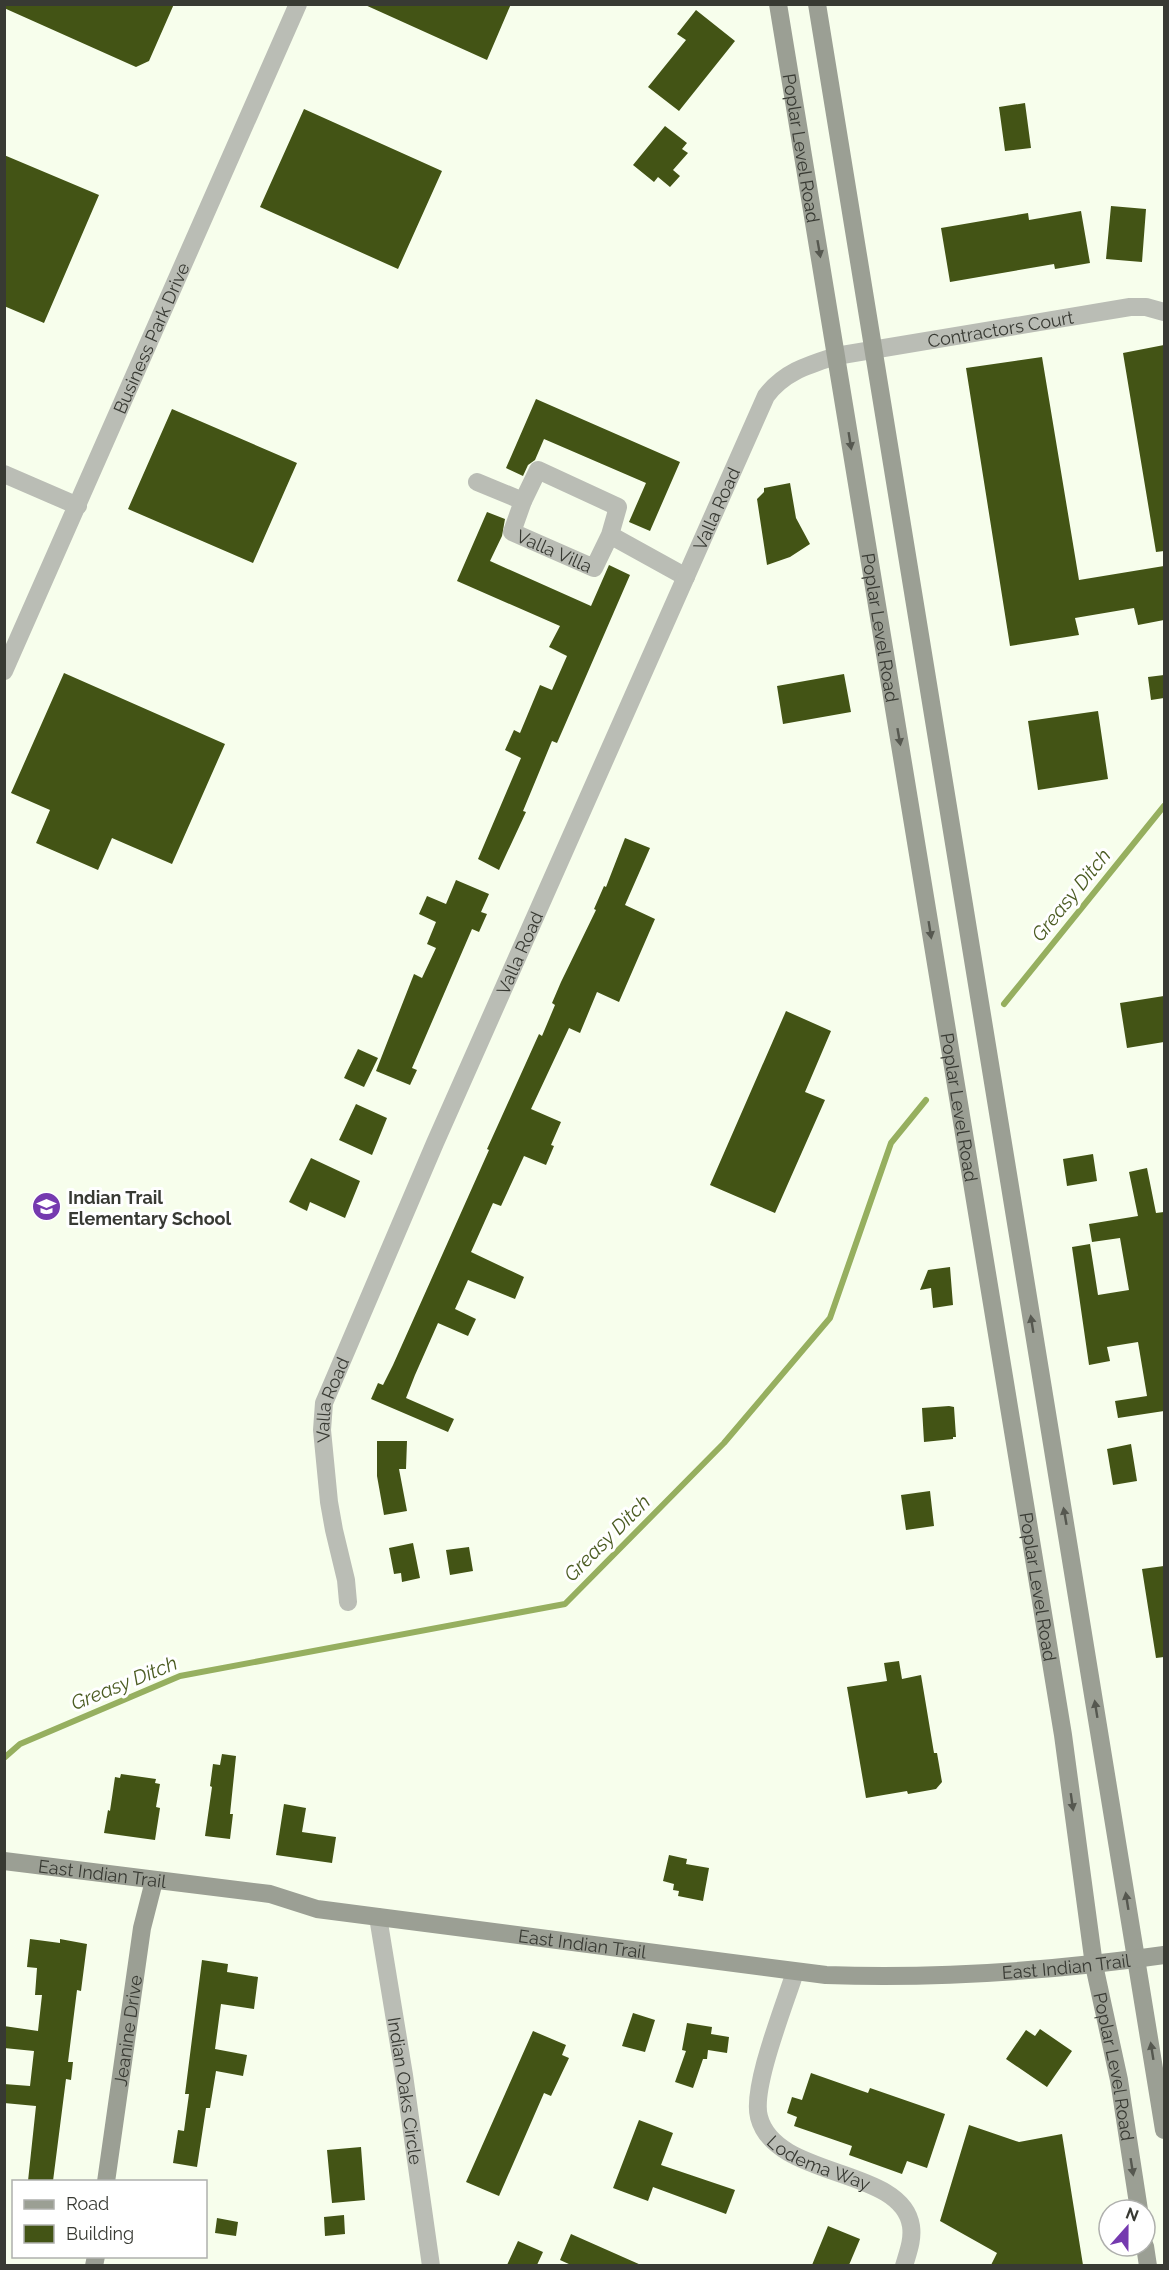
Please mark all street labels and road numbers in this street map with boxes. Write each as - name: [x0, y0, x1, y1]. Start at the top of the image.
- street label: Poplar Level Road: [779, 72, 824, 224]
- street label: Business Park Drive: [108, 259, 193, 417]
- street label: Contractors Court: [926, 306, 1075, 351]
- street label: Valla Road: [689, 464, 744, 553]
- street label: Valla Villa: [513, 525, 596, 576]
- street label: Poplar Level Road: [858, 552, 903, 704]
- street label: Valla Road: [492, 908, 547, 998]
- street label: Poplar Level Road: [937, 1031, 982, 1183]
- street label: Valla Road: [311, 1354, 353, 1444]
- street label: Poplar Level Road: [1016, 1511, 1061, 1663]
- street label: East Indian Trail: [37, 1855, 168, 1892]
- street label: East Indian Trail: [517, 1925, 648, 1962]
- street label: East Indian Trail: [1001, 1949, 1131, 1983]
- street label: Jeanine Drive: [109, 1973, 146, 2087]
- street label: Poplar Level Road: [1090, 1990, 1139, 2142]
- street label: Indian Oaks Circle: [384, 2016, 427, 2166]
- street label: Lodema Way: [763, 2131, 874, 2194]

